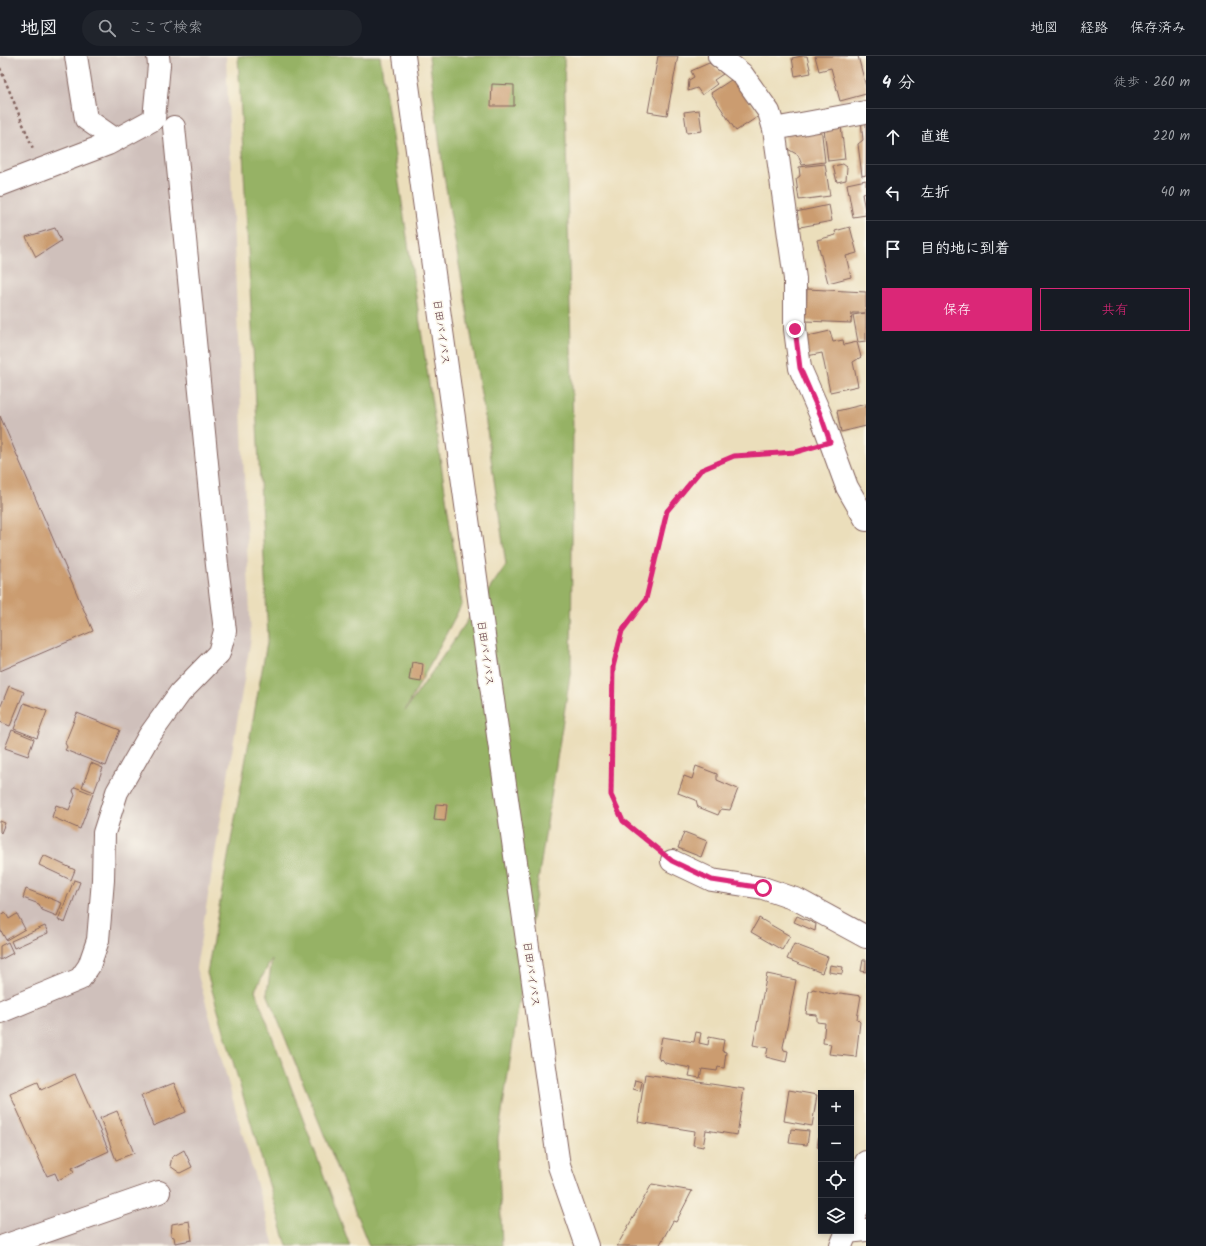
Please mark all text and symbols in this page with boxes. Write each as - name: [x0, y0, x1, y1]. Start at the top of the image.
- search box: [82, 10, 362, 46]
- text: 地図: [20, 14, 58, 44]
- text: ここで検索: [128, 16, 203, 40]
- icon: search: [96, 17, 118, 39]
- text: 地図: [1030, 17, 1058, 39]
- text: 経路: [1080, 17, 1108, 39]
- text: 保存済み: [1130, 17, 1186, 39]
- text: 4 分: [882, 70, 915, 97]
- text: 徒歩 · 260 m: [1114, 72, 1190, 93]
- text: 直進: [920, 125, 950, 149]
- icon: ahead: [882, 126, 904, 148]
- text: 220 m: [1153, 126, 1190, 147]
- text: 左折: [920, 181, 950, 205]
- icon: left: [882, 182, 904, 204]
- text: 40 m: [1161, 182, 1190, 203]
- text: 目的地に到着: [920, 237, 1010, 261]
- icon: arrive: [882, 238, 904, 260]
- button: 保存: [882, 288, 1032, 331]
- button: 共有: [1040, 288, 1190, 331]
- street label: 日田バイパス: [428, 298, 454, 366]
- route end: [786, 320, 804, 338]
- street label: 日田バイパス: [472, 619, 498, 687]
- route start: [754, 879, 772, 897]
- street label: 日田バイパス: [518, 940, 544, 1008]
- map controls: [818, 1090, 854, 1234]
- button: +: [818, 1090, 854, 1126]
- button: −: [818, 1126, 854, 1162]
- button: locate: [818, 1162, 854, 1198]
- button: layers: [818, 1198, 854, 1234]

